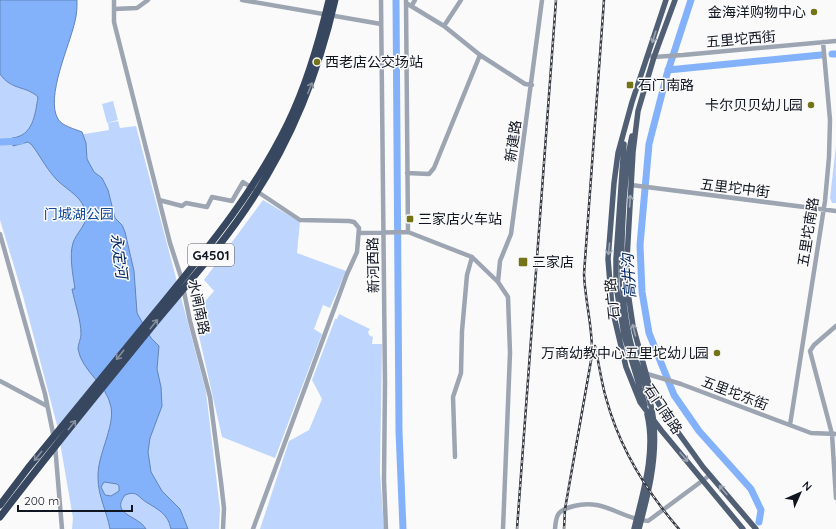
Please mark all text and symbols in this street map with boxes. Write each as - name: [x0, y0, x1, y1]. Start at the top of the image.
- place label: 金海洋购物中心: [708, 3, 806, 21]
- marker: 金海洋购物中心: [809, 7, 819, 17]
- street label: 五里坨西街: [705, 27, 777, 51]
- one-way arrow: [650, 30, 657, 43]
- place label: 西老店公交场站: [325, 53, 423, 71]
- marker: 西老店公交场站: [312, 57, 322, 67]
- place label: 石门南路: [638, 76, 694, 94]
- marker: 石门南路: [625, 80, 635, 90]
- one-way arrow: [306, 83, 314, 95]
- place label: 卡尔贝贝幼儿园: [705, 96, 803, 114]
- marker: 卡尔贝贝幼儿园: [806, 100, 816, 110]
- street label: 新建路: [501, 119, 525, 163]
- street label: 五里坨中街: [699, 175, 771, 201]
- one-way arrow: [626, 195, 634, 208]
- street label: 五里坨南路: [794, 196, 822, 268]
- park label: 门城湖公园: [44, 205, 114, 223]
- place label: 三家店火车站: [418, 210, 502, 228]
- marker: 三家店火车站: [405, 214, 415, 224]
- water label: 永定河: [107, 232, 132, 282]
- street label: 新河西路: [364, 237, 382, 293]
- one-way arrow: [606, 242, 613, 255]
- road number: G4501: [188, 244, 234, 266]
- water label: 高井沟: [617, 251, 640, 299]
- place label: 三家店: [532, 253, 574, 271]
- marker: 三家店: [517, 256, 529, 268]
- street label: 石广路: [601, 277, 623, 321]
- street label: 水闸南路: [184, 278, 214, 336]
- one-way arrow: [150, 319, 159, 330]
- one-way arrow: [630, 324, 638, 337]
- place label: 万商幼教中心五里坨幼儿园: [541, 344, 709, 362]
- marker: 万商幼教中心五里坨幼儿园: [712, 348, 722, 358]
- one-way arrow: [116, 350, 125, 360]
- street label: 五里坨东街: [699, 372, 771, 414]
- street label: 石门南路: [640, 381, 686, 437]
- one-way arrow: [68, 420, 77, 430]
- one-way arrow: [34, 450, 42, 461]
- one-way arrow: [679, 452, 688, 463]
- north arrow: [780, 473, 820, 513]
- text: N: [799, 478, 815, 494]
- one-way arrow: [718, 485, 727, 496]
- scale bar: [18, 487, 132, 513]
- text: 200 m: [24, 493, 59, 508]

